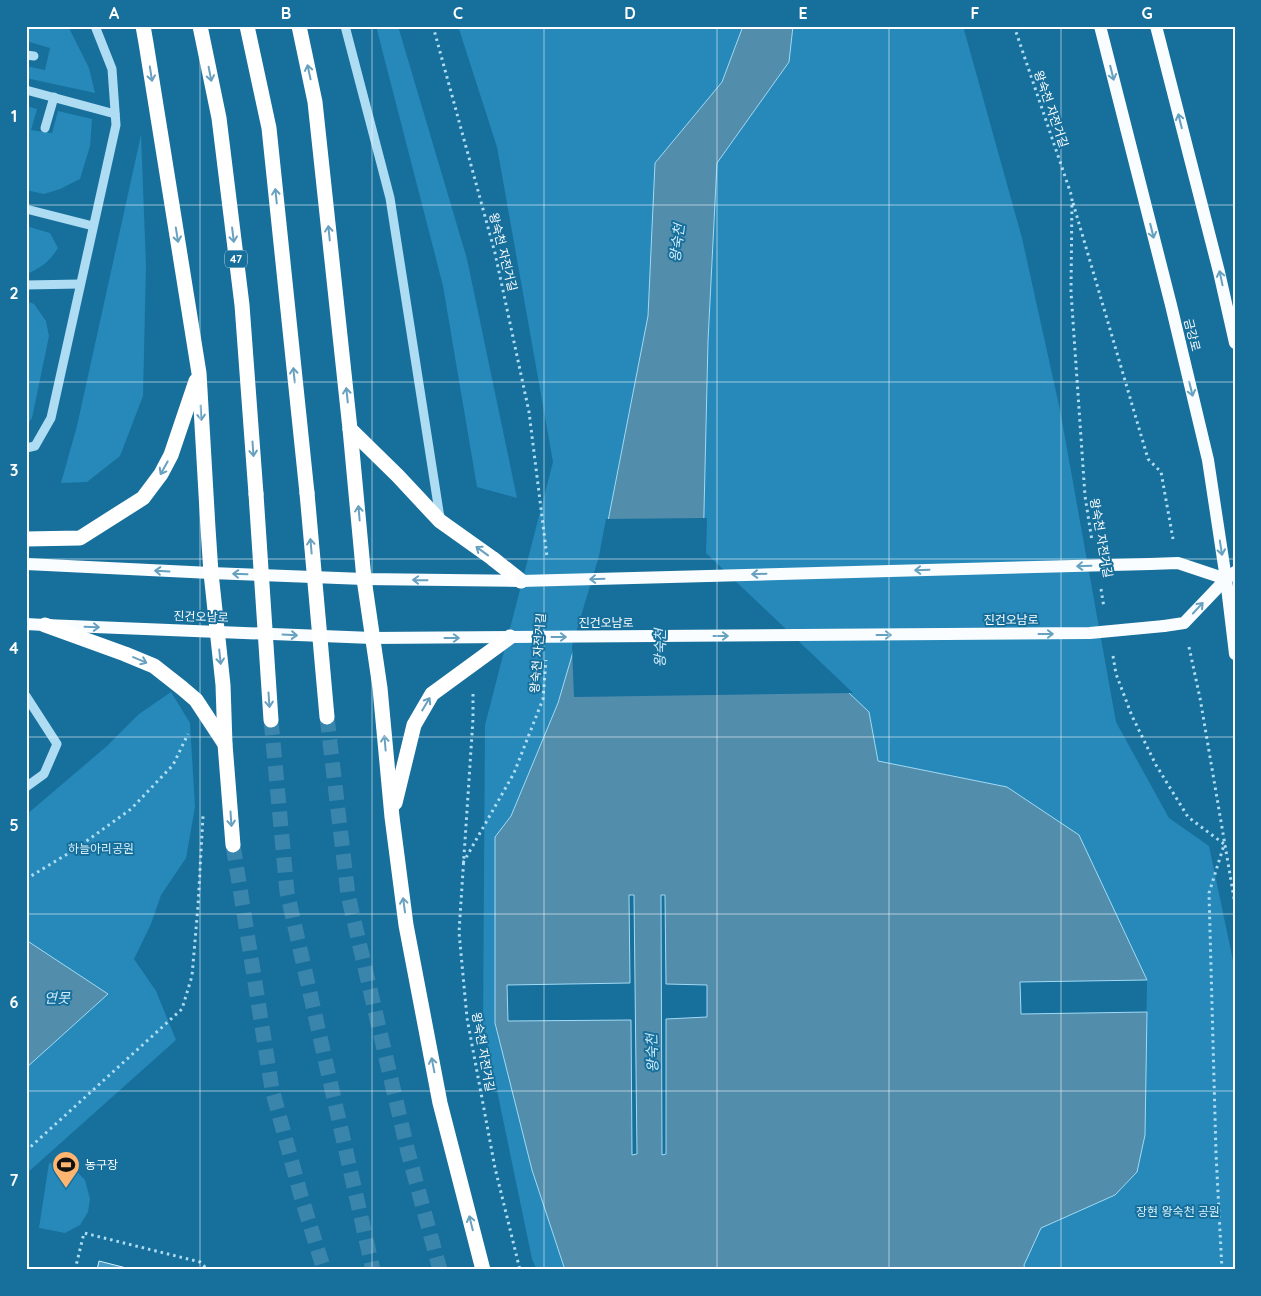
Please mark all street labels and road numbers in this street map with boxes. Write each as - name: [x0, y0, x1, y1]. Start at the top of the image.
- street label: 왕숙천 자전거길: [1031, 68, 1072, 149]
- street label: 왕숙천 자전거길: [486, 211, 521, 293]
- road number: 47: [225, 250, 247, 268]
- street label: 금강로: [1181, 317, 1204, 353]
- street label: 왕숙천 자전거길: [1087, 497, 1116, 579]
- street label: 진건오남로: [173, 608, 229, 625]
- street label: 왕숙천 자전거길: [527, 612, 548, 694]
- street label: 진건오남로: [983, 612, 1039, 627]
- street label: 진건오남로: [578, 615, 634, 630]
- street label: 왕숙천 자전거길: [469, 1011, 498, 1093]

